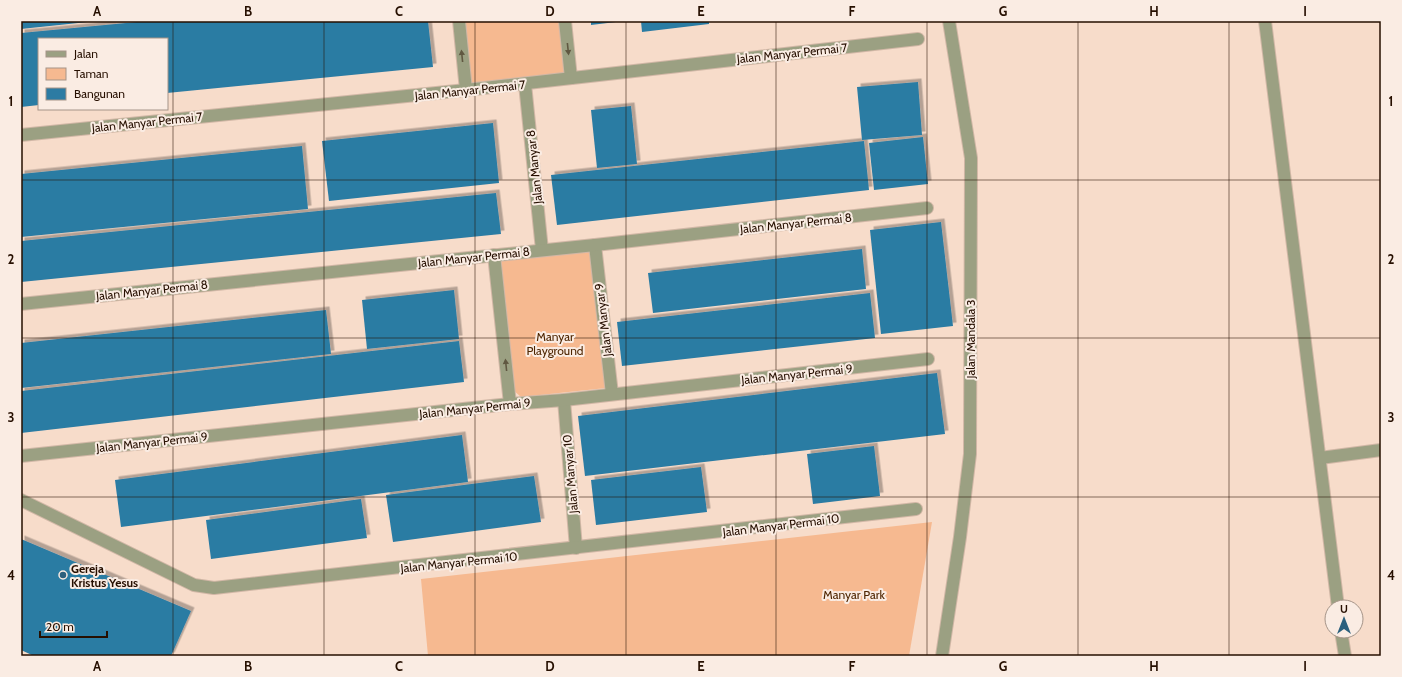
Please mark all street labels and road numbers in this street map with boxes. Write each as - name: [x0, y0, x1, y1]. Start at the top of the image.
- street label: Jalan Manyar Permai 7: [735, 40, 848, 66]
- street label: Jalan Manyar Permai 7: [413, 77, 526, 103]
- street label: Jalan Manyar Permai 7: [90, 109, 203, 135]
- street label: Jalan Manyar 8: [523, 129, 545, 206]
- street label: Jalan Manyar Permai 8: [738, 210, 853, 236]
- street label: Jalan Manyar Permai 8: [416, 244, 531, 270]
- street label: Jalan Manyar Permai 8: [94, 277, 209, 303]
- street label: Jalan Manyar 9: [591, 282, 615, 358]
- street label: Jalan Mandala 3: [963, 299, 978, 380]
- street label: Jalan Manyar Permai 9: [740, 361, 854, 387]
- street label: Jalan Manyar Permai 9: [418, 395, 532, 421]
- street label: Jalan Manyar Permai 9: [95, 429, 209, 455]
- street label: Jalan Manyar 10: [559, 434, 581, 515]
- street label: Jalan Manyar Permai 10: [721, 510, 840, 540]
- street label: Jalan Manyar Permai 10: [399, 548, 518, 576]

